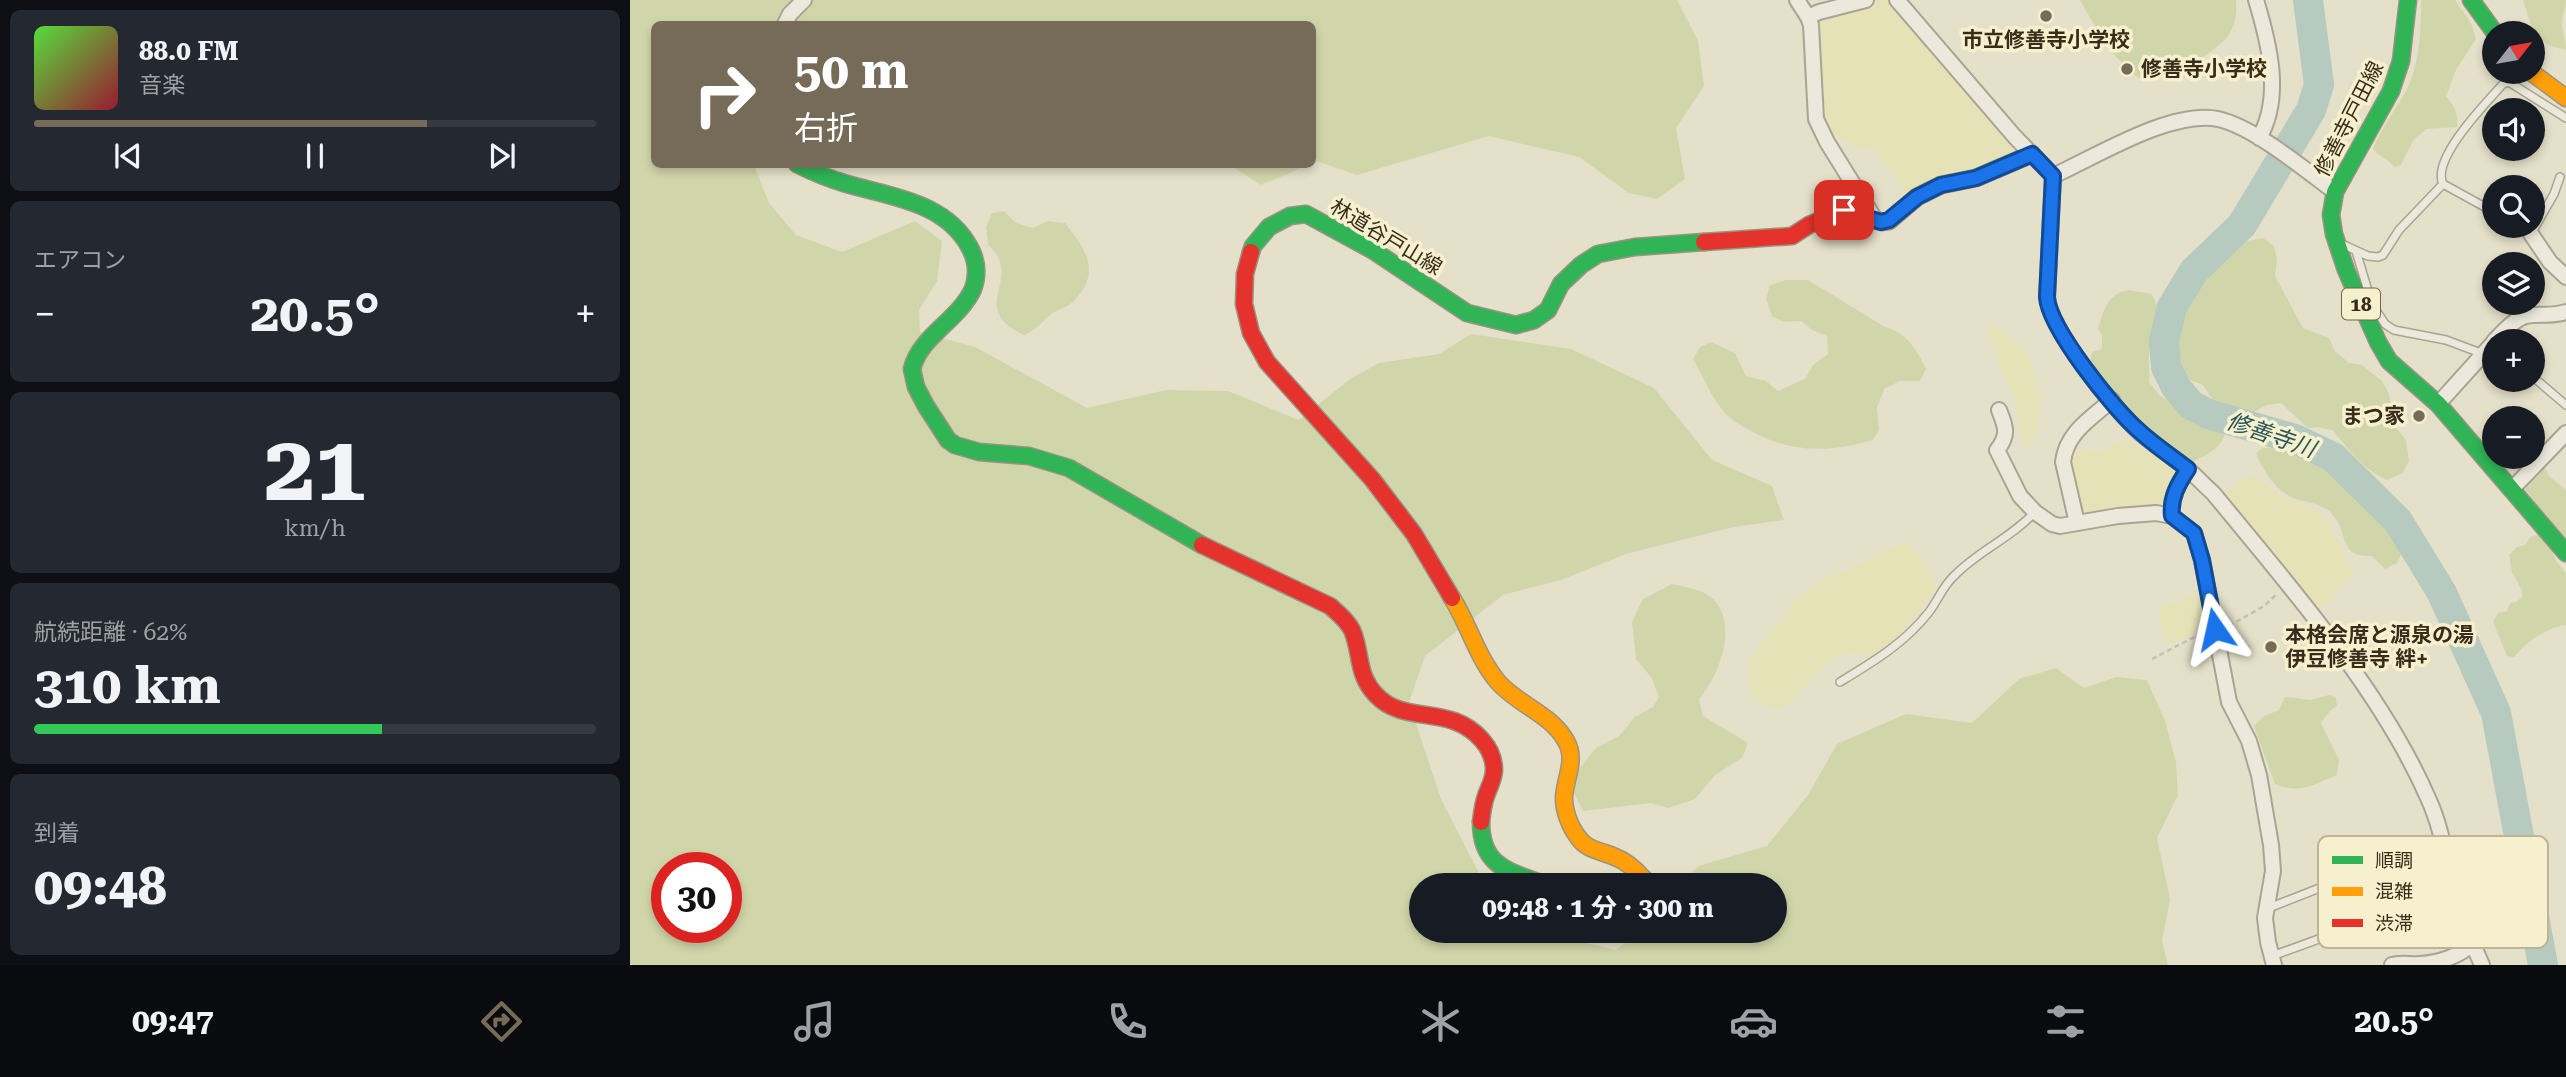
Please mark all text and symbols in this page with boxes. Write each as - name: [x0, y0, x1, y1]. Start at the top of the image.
- marker: 市立修善寺小学校: [2038, 8, 2054, 24]
- north arrow: [2482, 21, 2544, 84]
- map controls: [2482, 21, 2545, 469]
- place label: 市立修善寺小学校: [1962, 28, 2130, 52]
- text: 88.0 FM: [139, 36, 239, 66]
- text: 50 m: [794, 43, 909, 100]
- icon: right: [679, 49, 770, 140]
- place label: 修善寺小学校: [2141, 57, 2267, 81]
- street label: 修善寺戸田線: [2310, 57, 2388, 181]
- marker: 修善寺小学校: [2119, 61, 2135, 77]
- text: 音楽: [139, 72, 185, 99]
- button: sound: [2482, 98, 2545, 161]
- text: 右折: [794, 109, 858, 147]
- icon: previous: [109, 137, 147, 175]
- icon: pause: [296, 137, 334, 175]
- icon: next: [483, 137, 521, 175]
- button: search: [2482, 175, 2545, 238]
- pin: [1814, 180, 1874, 240]
- icon: arrive: [1825, 191, 1863, 229]
- street label: 林道谷戸山線: [1326, 194, 1446, 280]
- text: エアコン: [34, 247, 126, 274]
- button: layers: [2482, 252, 2545, 315]
- text: 20.5°: [250, 283, 380, 344]
- road number: 18: [2342, 288, 2380, 320]
- text: −: [34, 292, 55, 336]
- text: +: [575, 292, 596, 336]
- button: +: [2482, 329, 2545, 392]
- place label: まつ家: [2342, 404, 2405, 428]
- button: −: [2482, 406, 2545, 469]
- water label: 修善寺川: [2223, 408, 2322, 464]
- marker: まつ家: [2411, 408, 2427, 424]
- text: 21: [264, 416, 366, 522]
- text: km/h: [284, 515, 346, 542]
- position arrow: [2178, 592, 2252, 666]
- text: 航続距離 · 62%: [34, 619, 187, 646]
- place label: 本格会席と源泉の湯 伊豆修善寺 絆+: [2285, 623, 2474, 671]
- marker: 本格会席と源泉の湯 伊豆修善寺 絆+: [2263, 639, 2279, 655]
- text: 310 km: [34, 655, 221, 716]
- text: 到着: [34, 820, 80, 847]
- legend: [2318, 836, 2548, 948]
- text: 順調: [2375, 849, 2413, 872]
- speed limit sign: 30: [651, 852, 742, 943]
- text: 09:48: [34, 856, 167, 917]
- text: 混雑: [2375, 880, 2413, 903]
- text: 09:48 · 1 分 · 300 m: [1482, 893, 1714, 923]
- text: 渋滞: [2375, 912, 2413, 935]
- icon: directions: [477, 997, 526, 1046]
- icon: music: [790, 997, 839, 1046]
- icon: phone: [1103, 997, 1152, 1046]
- icon: climate: [1416, 997, 1465, 1046]
- icon: car: [1729, 997, 1778, 1046]
- icon: filters: [2041, 997, 2090, 1046]
- text: 09:47: [132, 1002, 214, 1040]
- text: 20.5°: [2354, 1002, 2434, 1040]

